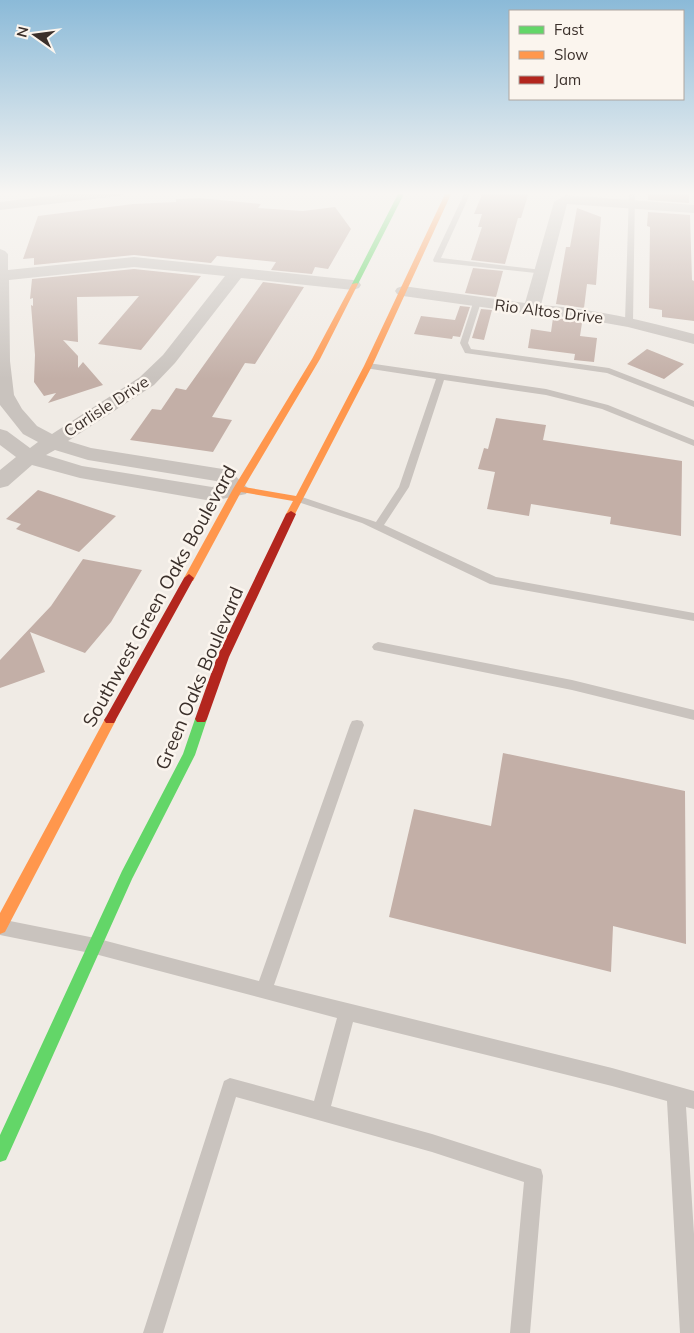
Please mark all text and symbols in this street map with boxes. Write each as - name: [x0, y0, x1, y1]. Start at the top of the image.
- north arrow: [10, 10, 60, 60]
- legend: [509, 10, 684, 100]
- text: Fast: [554, 20, 584, 39]
- text: N: [12, 25, 32, 39]
- text: Slow: [554, 45, 588, 64]
- text: Jam: [554, 70, 581, 89]
- street label: Rio Altos Drive: [494, 294, 604, 328]
- street label: Carlisle Drive: [60, 371, 152, 441]
- street label: Southwest Green Oaks Boulevard: [77, 461, 241, 731]
- street label: Green Oaks Boulevard: [150, 583, 248, 773]

